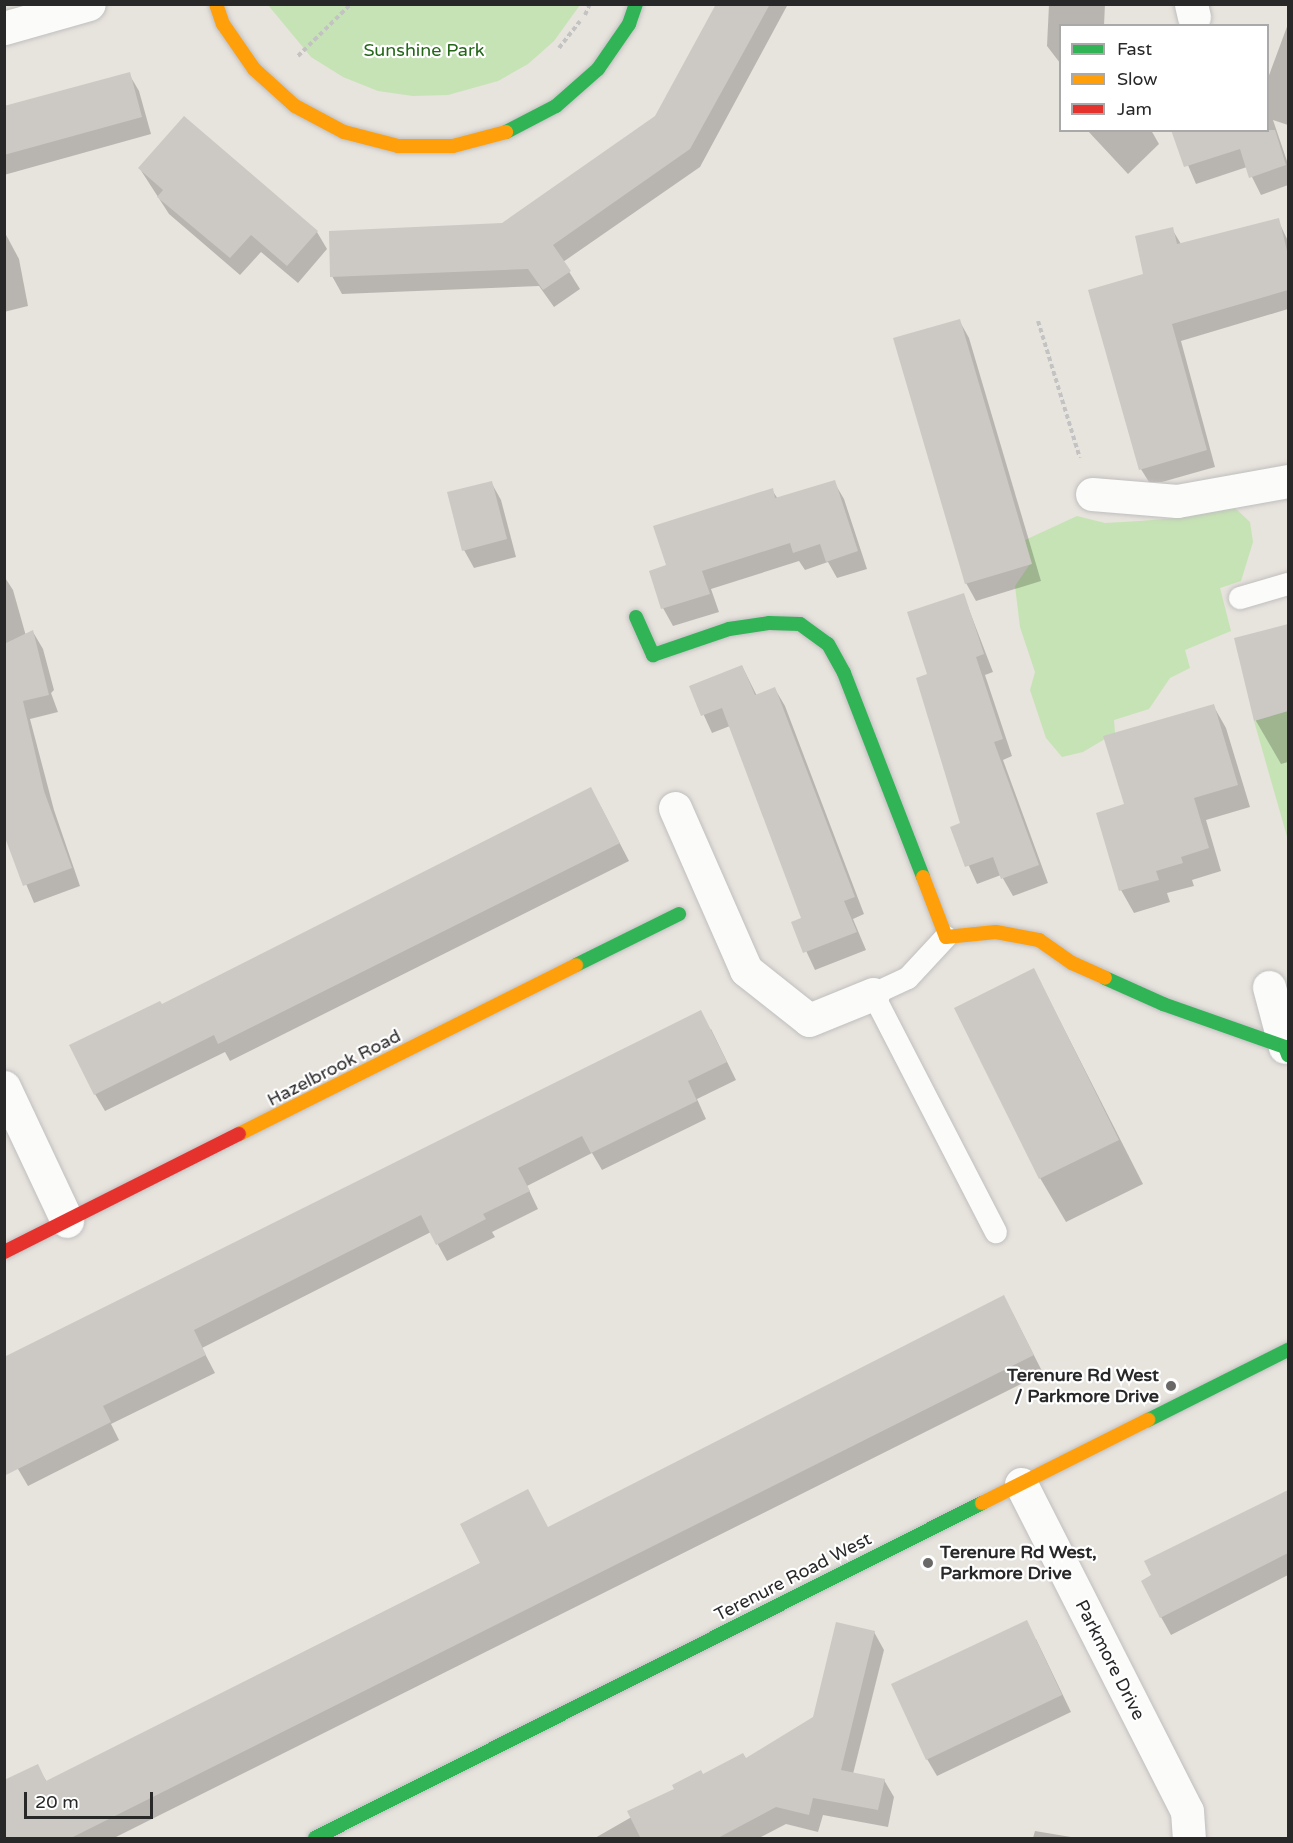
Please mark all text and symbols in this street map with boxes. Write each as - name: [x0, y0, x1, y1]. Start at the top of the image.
- legend: [1059, 24, 1269, 132]
- text: Fast: [1117, 38, 1152, 60]
- park label: Sunshine Park: [363, 39, 485, 61]
- text: Slow: [1117, 68, 1158, 90]
- text: Jam: [1117, 98, 1152, 120]
- street label: Hazelbrook Road: [264, 1025, 404, 1111]
- place label: Terenure Rd West / Parkmore Drive: [1007, 1365, 1159, 1408]
- marker: Terenure Rd West / Parkmore Drive: [1164, 1379, 1178, 1393]
- street label: Terenure Road West: [711, 1528, 875, 1626]
- place label: Terenure Rd West, Parkmore Drive: [940, 1542, 1097, 1584]
- marker: Terenure Rd West, Parkmore Drive: [921, 1556, 935, 1570]
- street label: Parkmore Drive: [1070, 1596, 1150, 1724]
- scale bar: [27, 1780, 156, 1818]
- text: 20 m: [35, 1791, 79, 1813]

